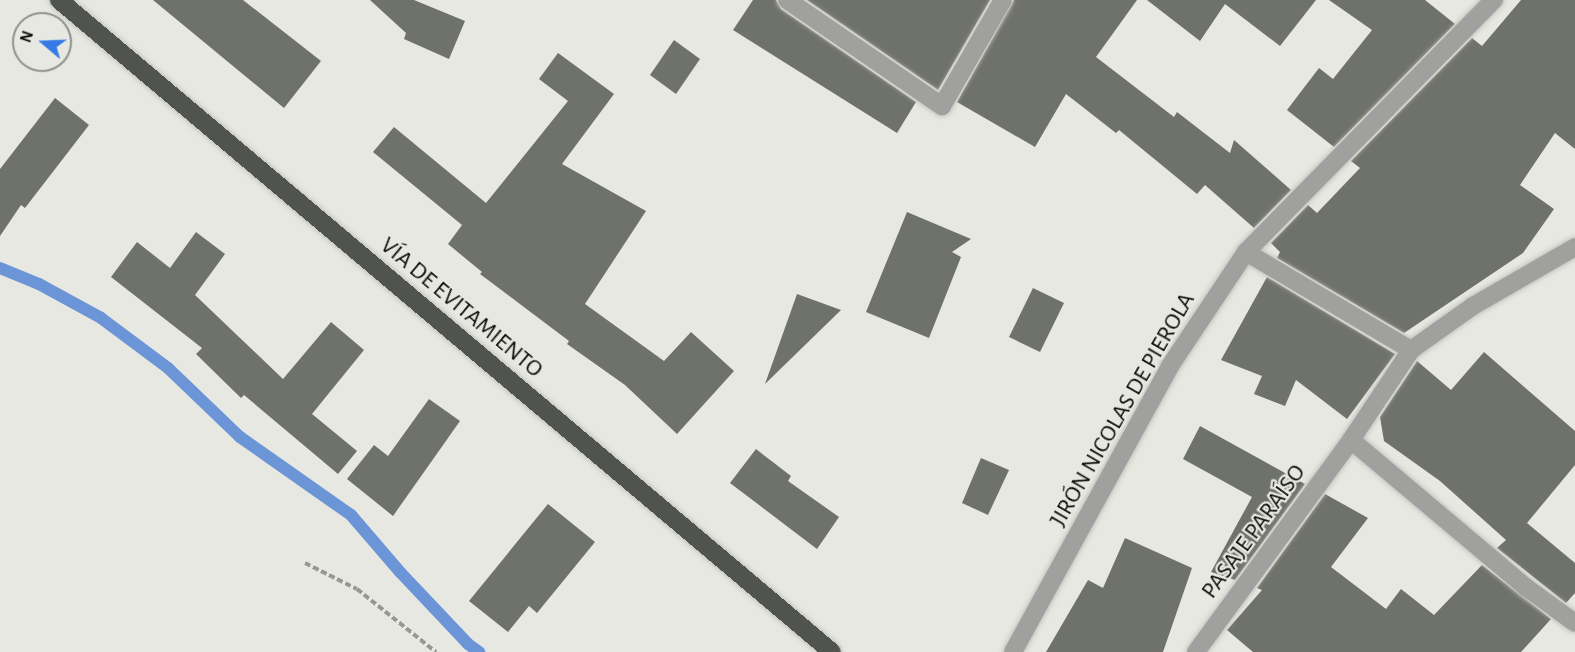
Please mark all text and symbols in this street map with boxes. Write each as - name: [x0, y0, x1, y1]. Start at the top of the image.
- north arrow: [12, 12, 72, 72]
- text: N: [17, 29, 36, 45]
- street label: VÍA DE EVITAMIENTO: [374, 232, 548, 384]
- street label: JIRÓN NICOLAS DE PIEROLA: [1044, 288, 1202, 532]
- street label: PASAJE PARAÍSO: [1196, 459, 1312, 605]

